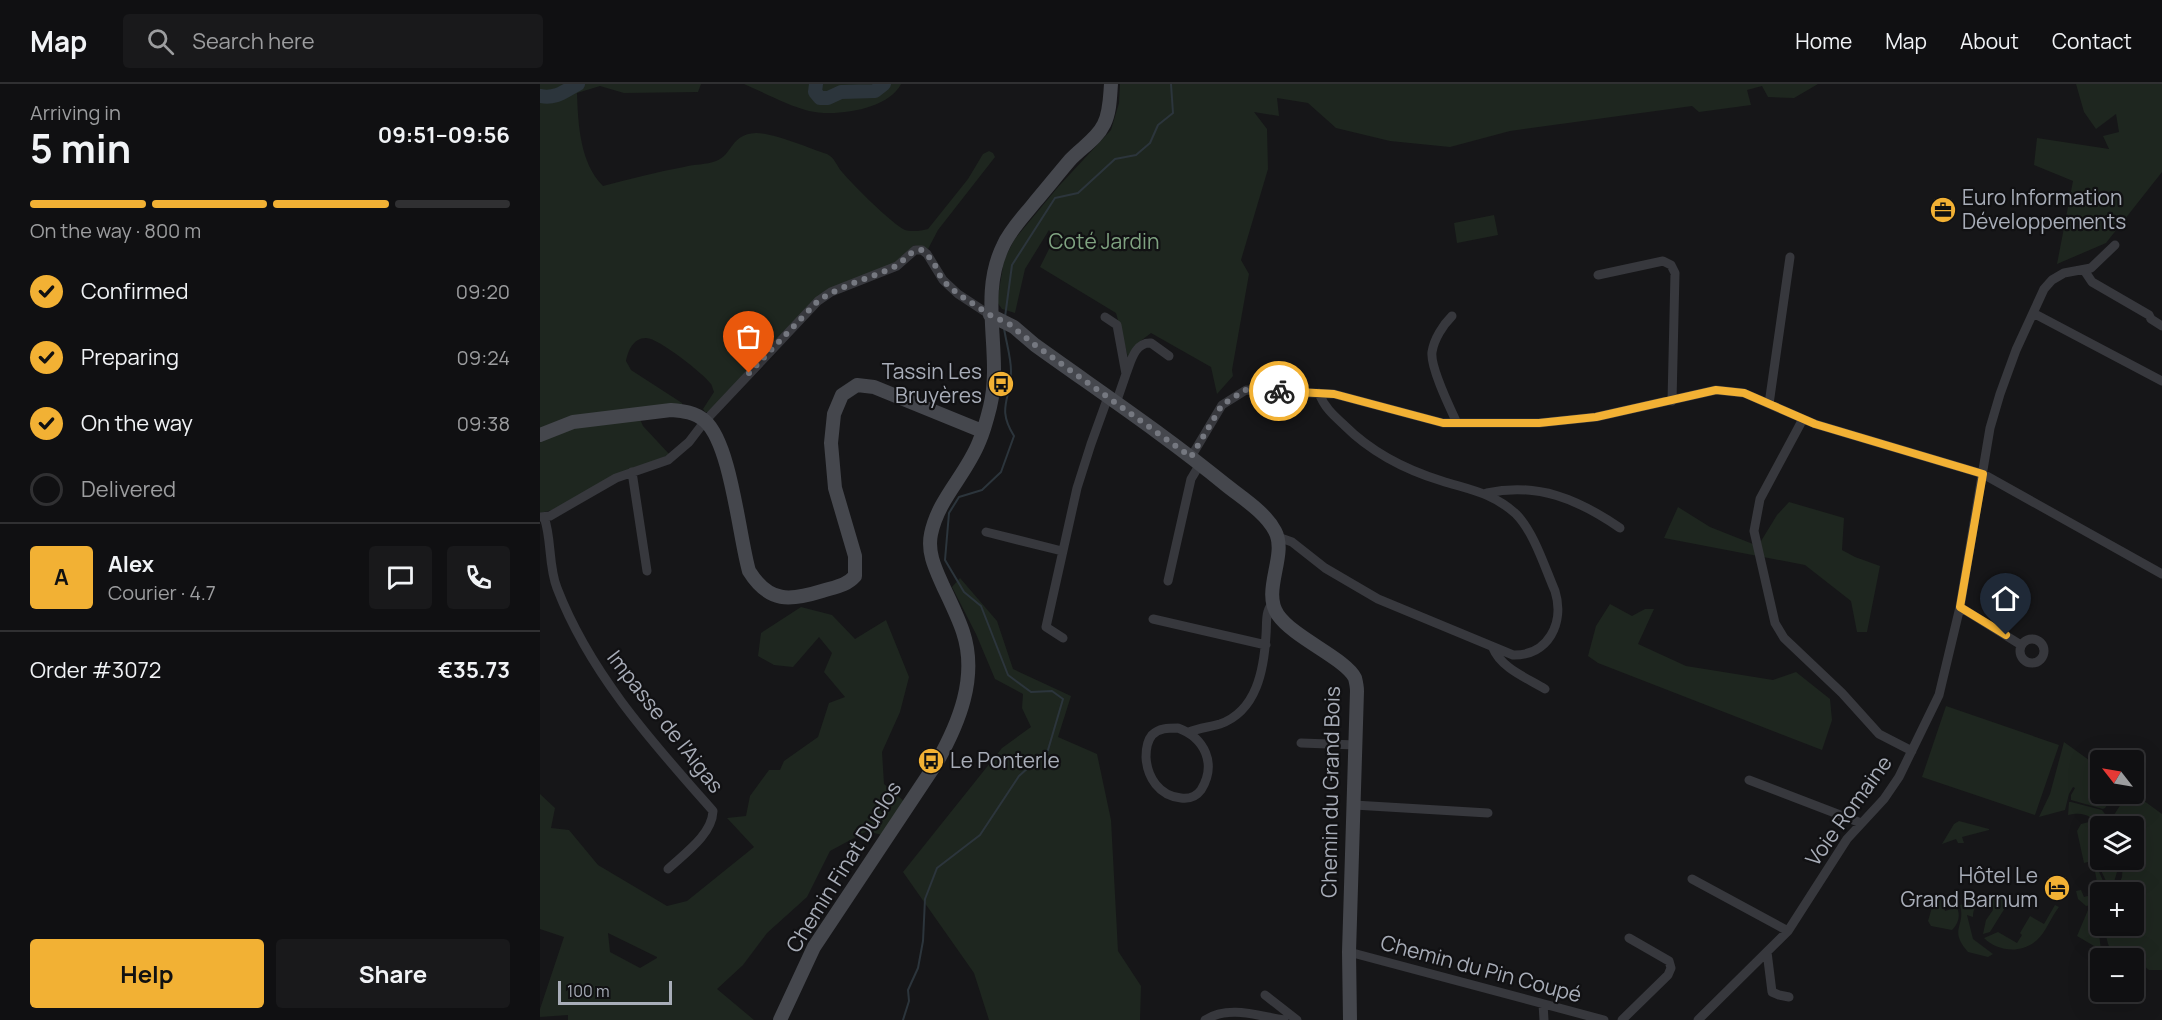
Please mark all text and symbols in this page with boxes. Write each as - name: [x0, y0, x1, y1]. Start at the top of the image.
- search box: [123, 14, 543, 68]
- text: Map: [30, 22, 87, 60]
- icon: search: [144, 25, 177, 58]
- text: Search here: [192, 26, 315, 56]
- text: Home: [1795, 27, 1852, 55]
- text: Map: [1885, 27, 1927, 55]
- text: About: [1960, 27, 2019, 55]
- text: Contact: [2052, 27, 2132, 55]
- text: Arriving in: [30, 99, 121, 126]
- text: 09:51–09:56: [378, 120, 510, 150]
- text: 5 min: [30, 121, 131, 175]
- place label: Euro Information Développements: [1962, 183, 2126, 235]
- office icon: Euro Information Développements: [1928, 195, 1958, 225]
- text: On the way · 800 m: [30, 217, 201, 244]
- park label: Coté Jardin: [1049, 227, 1159, 255]
- icon: check: [30, 275, 63, 308]
- text: Confirmed: [81, 276, 189, 306]
- text: 09:20: [456, 278, 510, 305]
- pin: [723, 311, 774, 373]
- icon: bag: [732, 320, 765, 353]
- icon: check: [30, 341, 63, 374]
- text: Preparing: [81, 342, 179, 372]
- text: 09:24: [457, 344, 510, 371]
- place label: Tassin Les Bruyères: [882, 357, 982, 409]
- courier: [1249, 361, 1309, 421]
- bus stop icon: Tassin Les Bruyères: [986, 369, 1016, 399]
- icon: bike: [1263, 375, 1296, 408]
- icon: check: [30, 407, 63, 440]
- text: On the way: [81, 408, 193, 438]
- text: 09:38: [457, 410, 510, 437]
- text: Delivered: [81, 474, 176, 504]
- button: chat: [369, 546, 432, 609]
- button: phone: [447, 546, 510, 609]
- text: Alex: [108, 549, 154, 579]
- text: A: [54, 562, 69, 592]
- pin: [1980, 573, 2031, 635]
- text: Courier · 4.7: [108, 579, 216, 606]
- icon: home: [1989, 582, 2022, 615]
- street label: Impasse de l'Aigas: [601, 644, 730, 798]
- text: Order #3072: [30, 655, 161, 685]
- text: €35.73: [438, 655, 510, 685]
- street label: Chemin du Grand Bois: [1314, 686, 1346, 898]
- bus stop icon: Le Ponterle: [916, 746, 946, 776]
- place label: Le Ponterle: [950, 746, 1060, 774]
- street label: Voie Romaine: [1799, 750, 1898, 871]
- north arrow: [2090, 750, 2144, 804]
- map controls: [2090, 750, 2144, 1002]
- street label: Chemin Finat Duclos: [779, 775, 907, 958]
- button: layers: [2090, 816, 2144, 870]
- place label: Hôtel Le Grand Barnum: [1900, 861, 2038, 913]
- hotel icon: Hôtel Le Grand Barnum: [2042, 873, 2072, 903]
- button: +: [2090, 882, 2144, 936]
- street label: Chemin du Pin Coupé: [1378, 928, 1585, 1008]
- button: Help: [30, 939, 264, 1008]
- button: Share: [276, 939, 510, 1008]
- button: −: [2090, 948, 2144, 1002]
- scale bar: [558, 978, 672, 1006]
- text: 100 m: [567, 980, 610, 1002]

